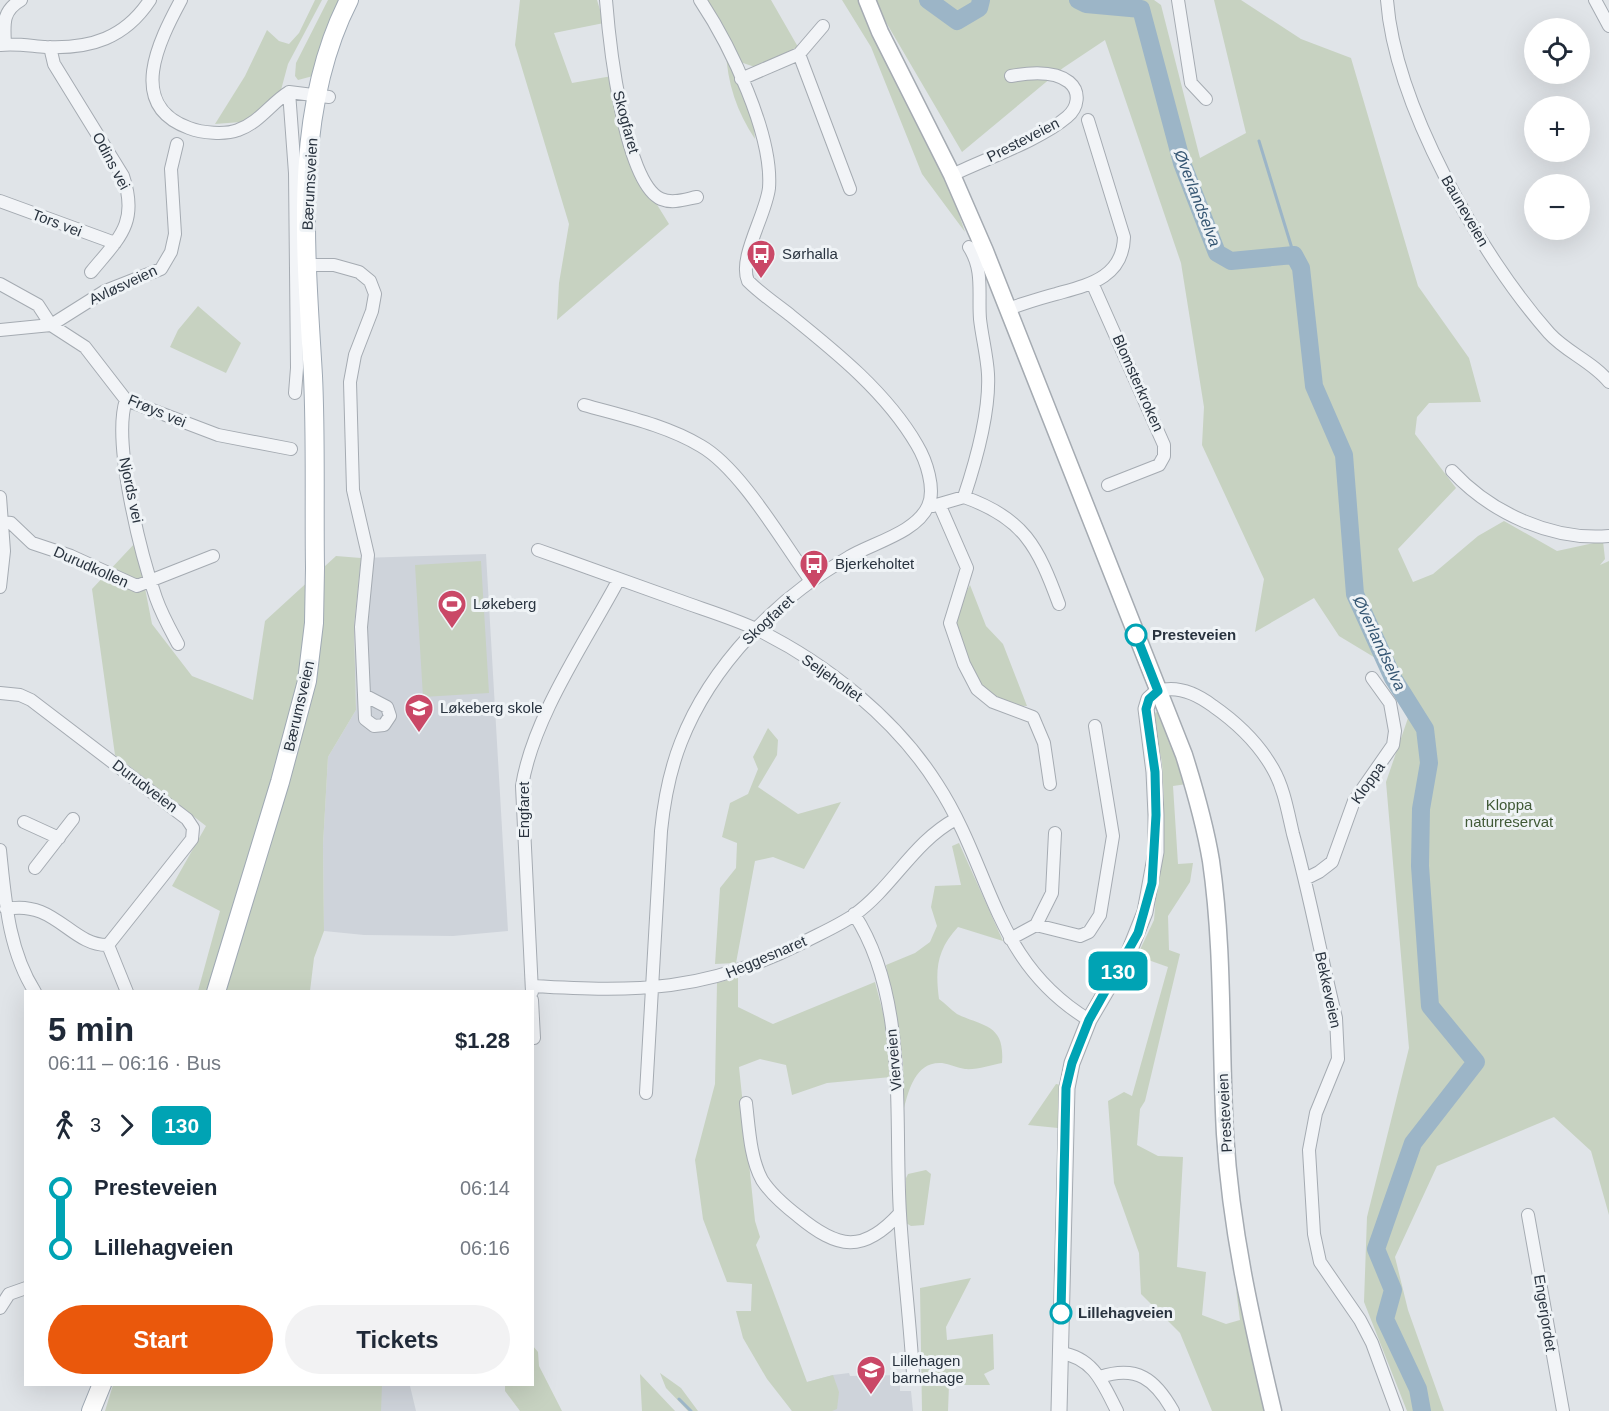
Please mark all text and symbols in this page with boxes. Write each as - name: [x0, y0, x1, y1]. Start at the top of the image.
- map controls: [1524, 18, 1590, 240]
- button: locate: [1524, 18, 1590, 84]
- street label: Skogfaret: [610, 89, 643, 156]
- button: +: [1524, 96, 1590, 162]
- street label: Presteveien: [984, 114, 1062, 165]
- street label: Odins vei: [89, 129, 134, 192]
- street label: Bærumsveien: [299, 137, 320, 231]
- water label: Øverlandselva: [1171, 146, 1224, 249]
- street label: Bauneveien: [1438, 172, 1493, 249]
- button: −: [1524, 174, 1590, 240]
- street label: Tors vei: [30, 205, 84, 240]
- bus stop icon: Sørhalla: [745, 238, 777, 280]
- place label: Sørhalla: [782, 245, 839, 262]
- street label: Avløsveien: [86, 261, 160, 308]
- street label: Blomsterkroken: [1110, 332, 1167, 434]
- street label: Frøys vei: [125, 391, 189, 430]
- street label: Njords vei: [116, 456, 147, 524]
- street label: Durudkollen: [51, 542, 131, 591]
- bus stop icon: Bjerkeholtet: [798, 548, 830, 590]
- place label: Bjerkeholtet: [835, 555, 915, 572]
- sports icon: Løkeberg: [436, 588, 468, 630]
- street label: Skogfaret: [738, 591, 798, 648]
- water label: Øverlandselva: [1350, 592, 1409, 693]
- place label: Løkeberg: [473, 595, 536, 612]
- marker: Presteveien: [1125, 624, 1147, 646]
- place label: Presteveien: [1152, 626, 1236, 643]
- street label: Seljeholtet: [799, 651, 867, 705]
- street label: Bærumsveien: [280, 659, 317, 753]
- school or university icon: Løkeberg skole: [403, 692, 435, 734]
- place label: Løkeberg skole: [440, 699, 543, 716]
- street label: Durudveien: [110, 756, 181, 815]
- street label: Kloppa: [1347, 758, 1388, 807]
- street label: Engfaret: [515, 781, 532, 838]
- park label: Kloppa naturreservat: [1465, 796, 1554, 830]
- street label: Heggesnaret: [723, 932, 809, 981]
- street label: Bekkeveien: [1312, 950, 1345, 1030]
- line badge: 130: [1084, 952, 1152, 990]
- text: 130: [1100, 960, 1136, 983]
- text: 5 min: [48, 1011, 134, 1048]
- text: $1.28: [455, 1028, 510, 1053]
- street label: Vierveien: [882, 1028, 905, 1092]
- text: 06:11 – 06:16 · Bus: [48, 1052, 221, 1074]
- street label: Presteveien: [1214, 1073, 1235, 1153]
- icon: walk: [48, 1109, 81, 1142]
- icon: forward: [110, 1109, 143, 1142]
- text: 3: [90, 1114, 101, 1136]
- text: 130: [164, 1114, 199, 1137]
- text: Presteveien: [94, 1175, 218, 1200]
- text: 06:14: [460, 1177, 510, 1199]
- text: Lillehagveien: [94, 1235, 233, 1260]
- text: 06:16: [460, 1237, 510, 1259]
- street label: Engerjordet: [1531, 1273, 1560, 1353]
- marker: Lillehagveien: [1050, 1302, 1072, 1324]
- place label: Lillehagveien: [1078, 1304, 1173, 1321]
- button: Start: [48, 1305, 273, 1374]
- button: Tickets: [285, 1305, 510, 1374]
- place label: Lillehagen barnehage: [892, 1352, 964, 1386]
- school or university icon: Lillehagen barnehage: [855, 1354, 887, 1396]

